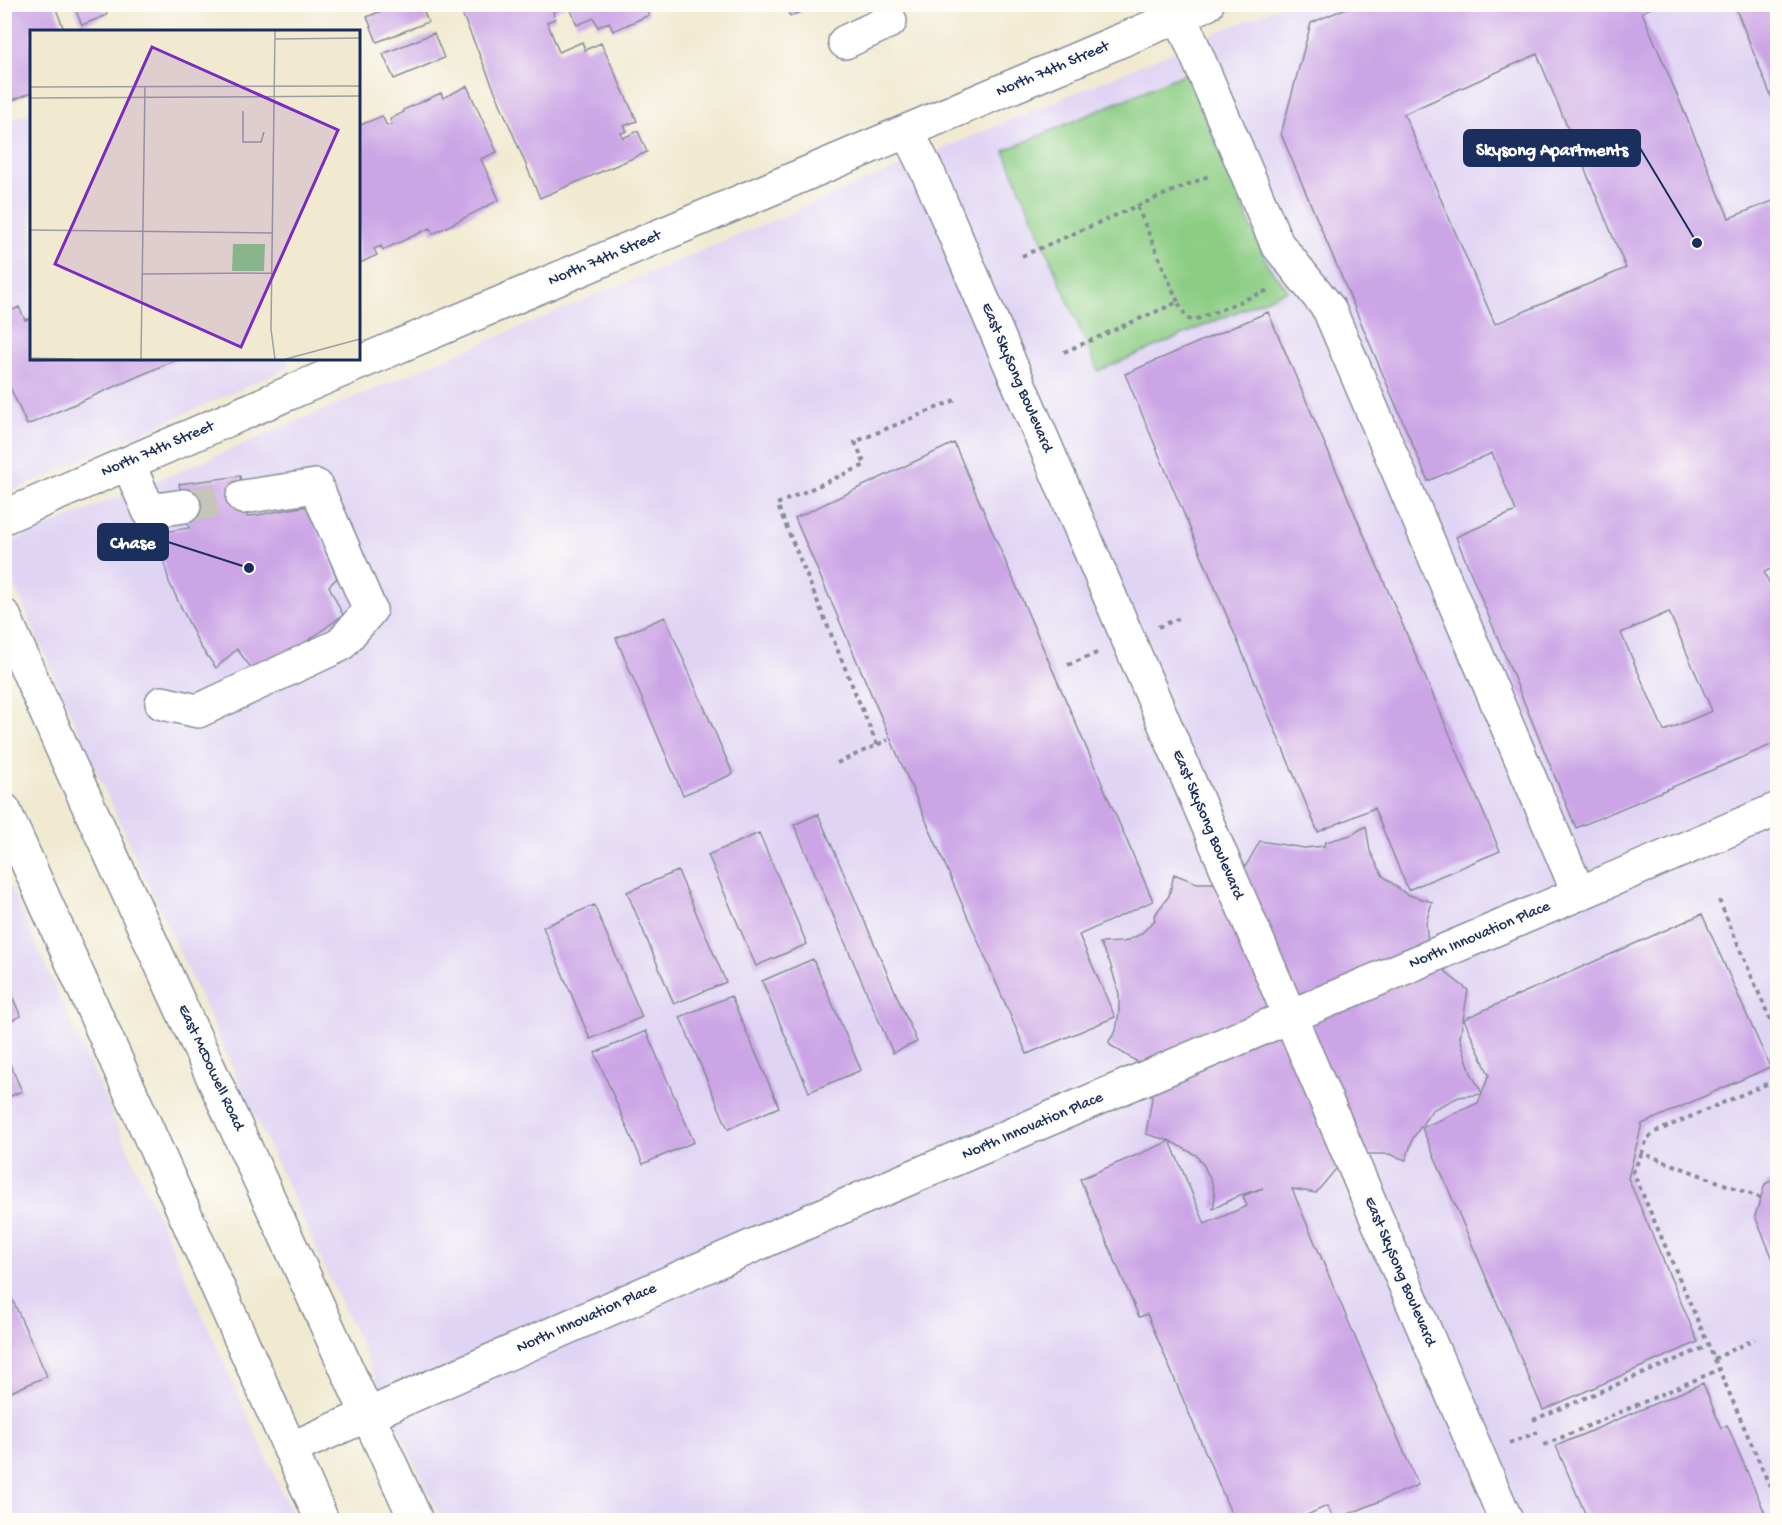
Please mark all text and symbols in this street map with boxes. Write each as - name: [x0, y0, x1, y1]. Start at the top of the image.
- inset map: [30, 30, 360, 360]
- street label: North 74th Street: [994, 37, 1114, 102]
- callout: Skysong Apartments: [1464, 130, 1640, 166]
- text: Skysong Apartments: [1476, 141, 1629, 162]
- street label: North 74th Street: [546, 226, 666, 291]
- street label: East SkySong Boulevard: [976, 300, 1057, 457]
- street label: North 74th Street: [99, 417, 219, 482]
- callout: Chase: [98, 524, 168, 560]
- text: Chase: [109, 534, 156, 555]
- street label: East SkySong Boulevard: [1167, 747, 1248, 904]
- street label: North Innovation Place: [1407, 897, 1554, 974]
- street label: East McDowell Road: [172, 1002, 248, 1135]
- street label: North Innovation Place: [960, 1088, 1107, 1165]
- street label: East SkySong Boulevard: [1359, 1194, 1440, 1351]
- street label: North Innovation Place: [514, 1279, 661, 1358]

